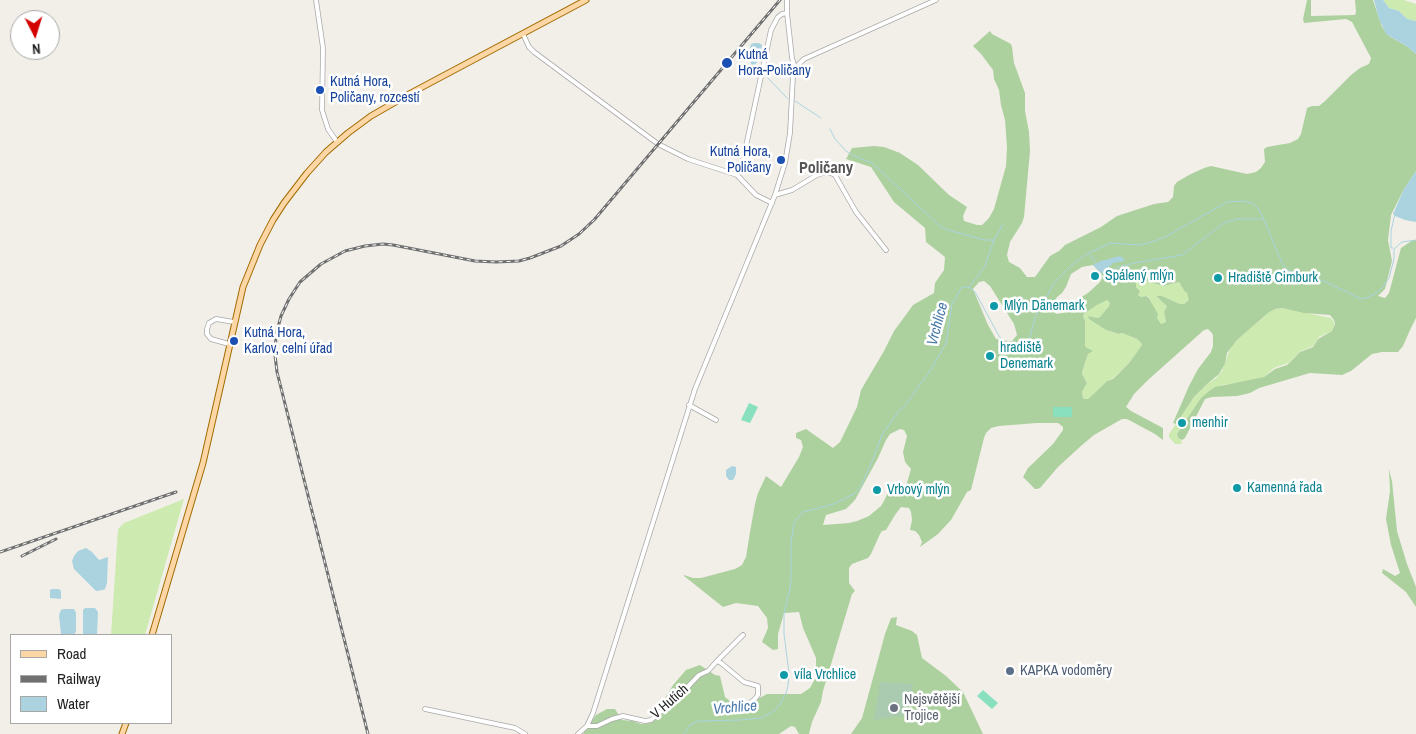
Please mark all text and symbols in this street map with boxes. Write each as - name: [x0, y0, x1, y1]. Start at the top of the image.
- north arrow: [10, 10, 60, 60]
- text: N: [31, 40, 41, 58]
- place label: Kutná Hora-Poličany: [738, 47, 811, 80]
- marker: Kutná Hora-Poličany: [720, 56, 734, 70]
- place label: Kutná Hora, Poličany, rozcestí: [330, 74, 420, 106]
- marker: Kutná Hora, Poličany, rozcestí: [314, 84, 326, 96]
- place label: Kutná Hora, Poličany: [710, 144, 771, 176]
- marker: Kutná Hora, Poličany: [775, 154, 787, 166]
- district label: Poličany: [799, 159, 853, 179]
- place label: Spálený mlýn: [1105, 268, 1174, 284]
- marker: Spálený mlýn: [1089, 270, 1101, 282]
- place label: Hradiště Cimburk: [1228, 270, 1318, 286]
- marker: Hradiště Cimburk: [1212, 272, 1224, 284]
- place label: Mlýn Dänemark: [1004, 298, 1084, 314]
- water label: Vrchlice: [924, 300, 952, 348]
- marker: Mlýn Dänemark: [988, 300, 1000, 312]
- place label: Kutná Hora, Karlov, celní úřad: [244, 325, 332, 358]
- marker: Kutná Hora, Karlov, celní úřad: [228, 335, 240, 347]
- place label: hradiště Denemark: [1000, 340, 1053, 372]
- marker: hradiště Denemark: [984, 350, 996, 362]
- place label: menhir: [1192, 415, 1228, 431]
- marker: menhir: [1176, 417, 1188, 429]
- place label: Kamenná řada: [1247, 480, 1322, 496]
- place label: Vrbový mlýn: [887, 482, 950, 498]
- marker: Kamenná řada: [1231, 482, 1243, 494]
- marker: Vrbový mlýn: [871, 484, 883, 496]
- legend: [10, 634, 172, 724]
- text: Road: [57, 643, 86, 664]
- place label: KAPKA vodoměry: [1020, 663, 1112, 679]
- marker: KAPKA vodoměry: [1004, 665, 1016, 677]
- place label: víla Vrchlice: [794, 667, 856, 683]
- text: Railway: [57, 668, 101, 689]
- marker: víla Vrchlice: [778, 669, 790, 681]
- street label: V Hutích: [648, 681, 692, 723]
- place label: Nejsvětější Trojice: [904, 692, 960, 724]
- text: Water: [57, 693, 89, 714]
- water label: Vrchlice: [712, 697, 758, 719]
- marker: Nejsvětější Trojice: [888, 702, 900, 714]

